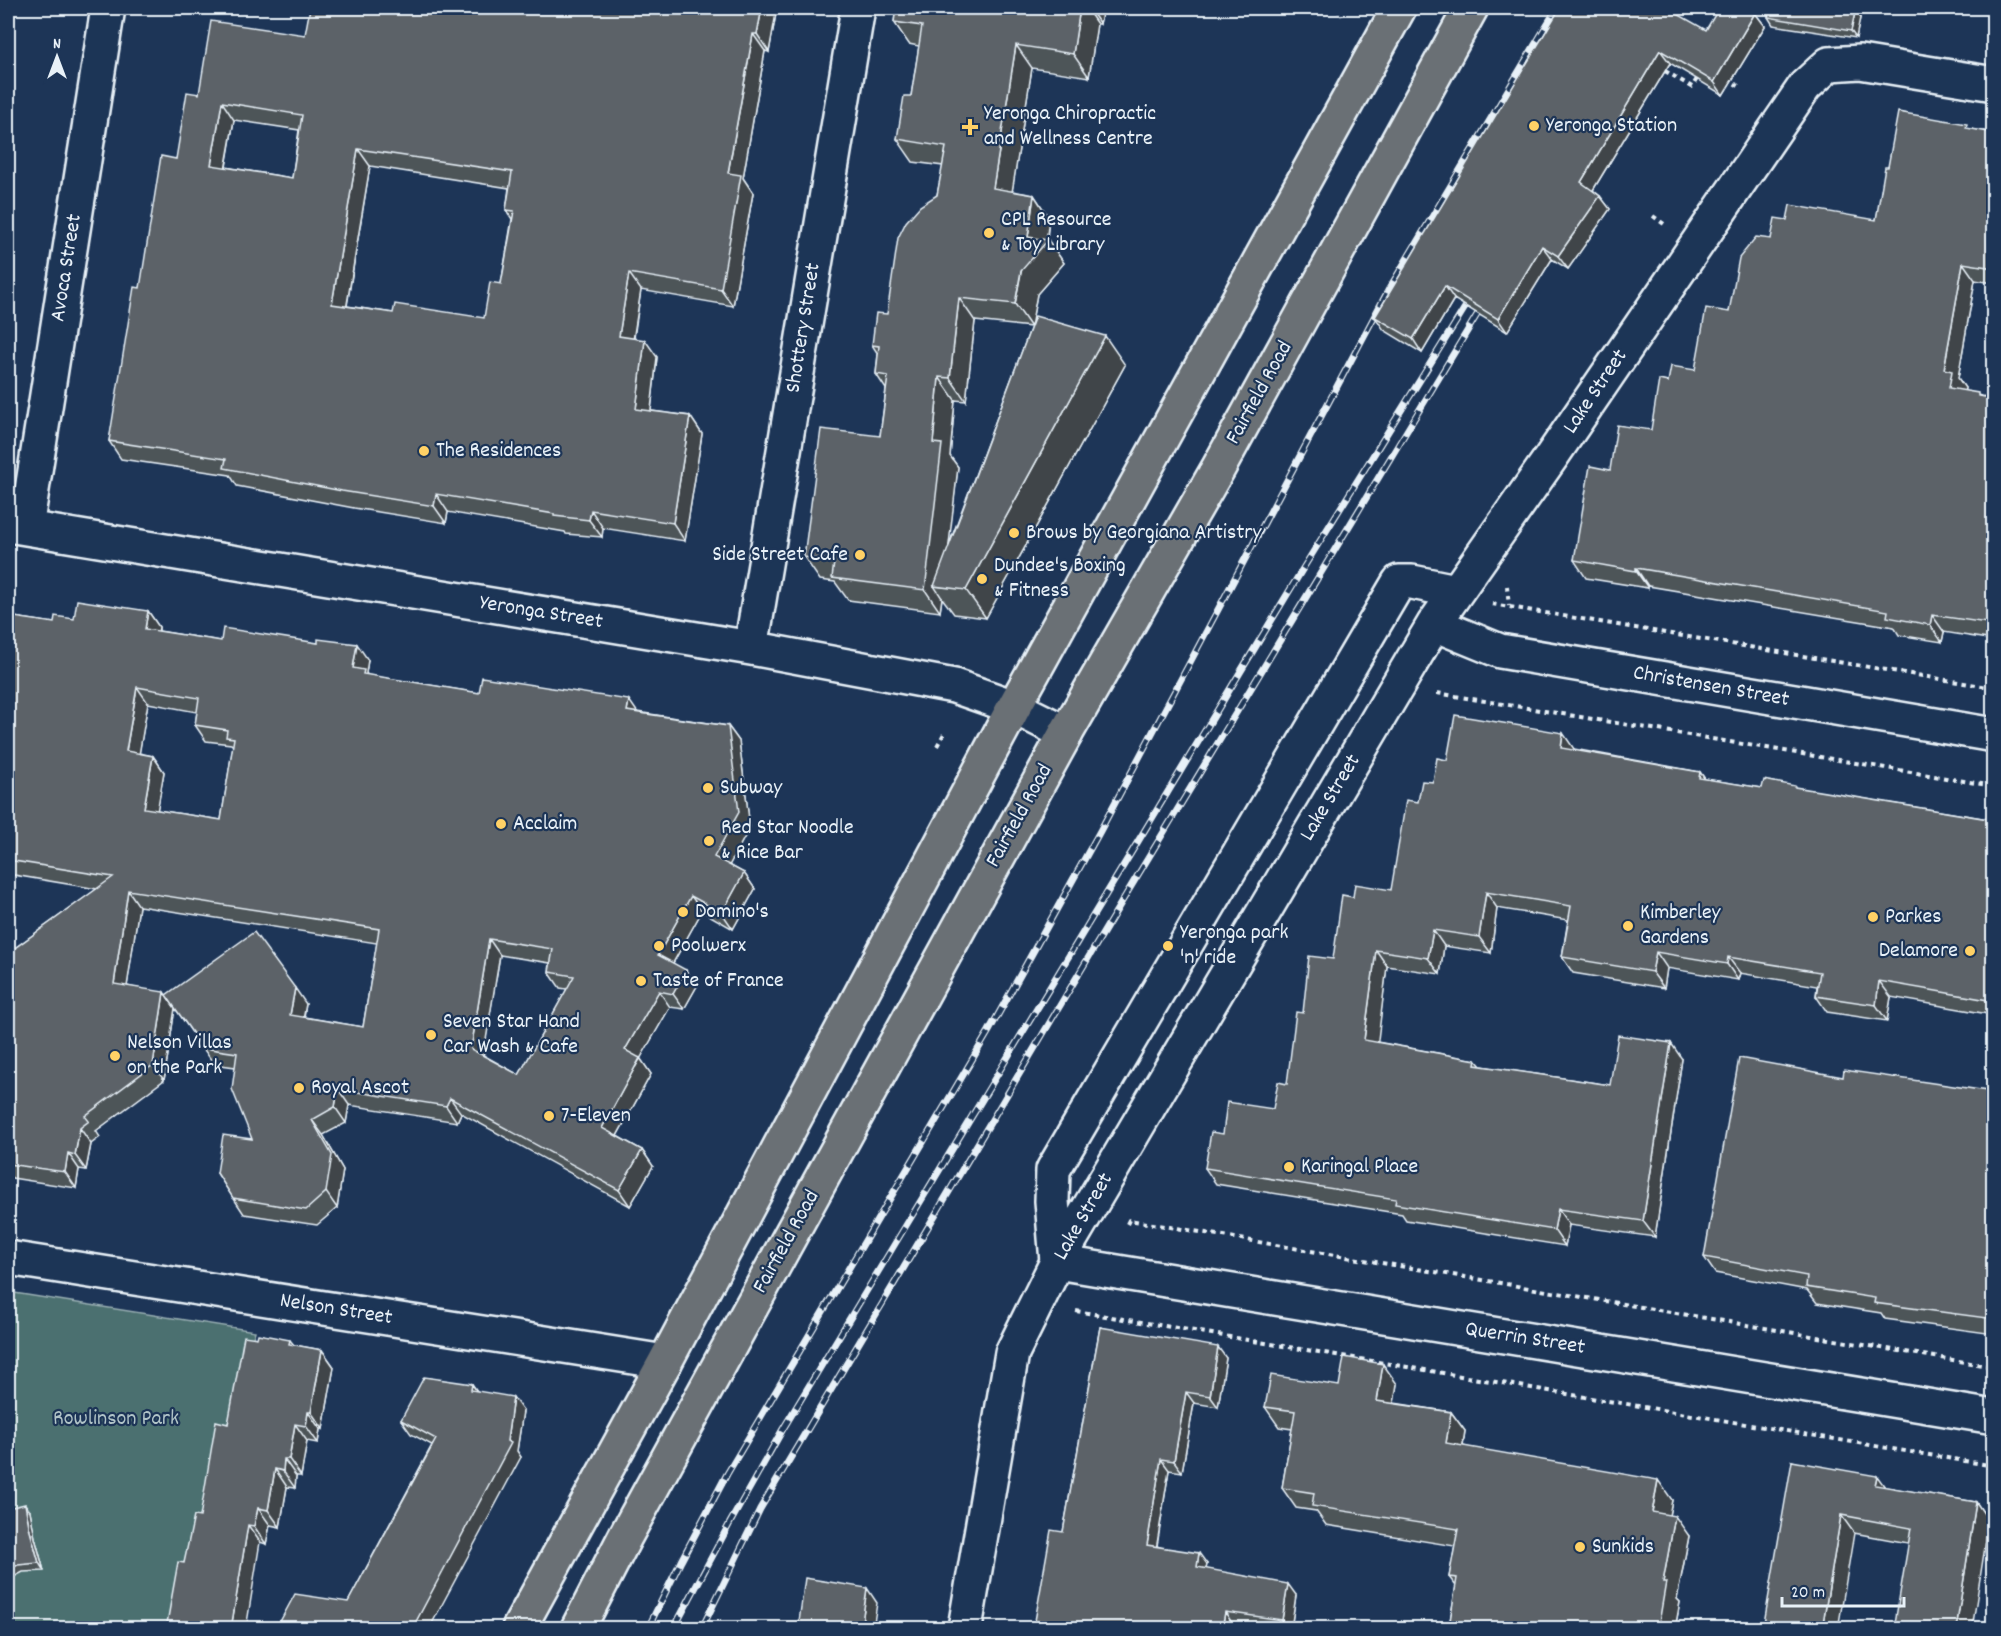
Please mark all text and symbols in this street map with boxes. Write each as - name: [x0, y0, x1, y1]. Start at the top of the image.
- north arrow: [27, 27, 87, 87]
- text: N: [53, 33, 61, 56]
- place label: Yeronga Chiropractic and Wellness Centre: [984, 99, 1156, 155]
- place label: Yeronga Station: [1546, 111, 1677, 142]
- marker: Yeronga Chiropractic and Wellness Centre: [961, 118, 979, 136]
- marker: Yeronga Station: [1527, 119, 1541, 133]
- place label: CPL Resource & Toy Library: [1001, 205, 1112, 261]
- street label: Avoca Street: [43, 212, 91, 324]
- marker: CPL Resource & Toy Library: [982, 226, 996, 240]
- street label: Shottery Street: [778, 261, 830, 395]
- street label: Fairfield Road: [1219, 336, 1301, 450]
- street label: Lake Street: [1556, 343, 1636, 441]
- place label: The Residences: [436, 436, 561, 467]
- marker: The Residences: [417, 444, 431, 458]
- place label: Brows by Georgiana Artistry: [1026, 518, 1262, 549]
- marker: Brows by Georgiana Artistry: [1007, 526, 1021, 540]
- place label: Side Street Cafe: [712, 540, 848, 571]
- marker: Side Street Cafe: [853, 548, 867, 562]
- place label: Dundee's Boxing & Fitness: [994, 551, 1126, 607]
- marker: Dundee's Boxing & Fitness: [975, 572, 989, 586]
- street label: Yeronga Street: [477, 588, 605, 638]
- street label: Christensen Street: [1631, 658, 1791, 716]
- street label: Lake Street: [1293, 749, 1369, 847]
- street label: Fairfield Road: [979, 759, 1061, 873]
- place label: Subway: [720, 773, 783, 804]
- marker: Subway: [701, 781, 715, 795]
- place label: Acclaim: [513, 809, 577, 840]
- place label: Red Star Noodle & Rice Bar: [721, 813, 854, 869]
- marker: Acclaim: [494, 817, 508, 831]
- marker: Red Star Noodle & Rice Bar: [702, 834, 716, 848]
- place label: Domino's: [695, 897, 769, 928]
- place label: Kimberley Gardens: [1640, 898, 1722, 954]
- place label: Parkes: [1885, 902, 1941, 933]
- marker: Domino's: [676, 905, 690, 919]
- marker: Parkes: [1866, 910, 1880, 924]
- place label: Yeronga park 'n' ride: [1180, 918, 1288, 974]
- marker: Kimberley Gardens: [1621, 919, 1635, 933]
- place label: Poolwerx: [671, 931, 746, 962]
- place label: Delamore: [1879, 936, 1958, 967]
- marker: Poolwerx: [652, 939, 666, 953]
- marker: Yeronga park 'n' ride: [1161, 939, 1175, 953]
- marker: Delamore: [1963, 944, 1977, 958]
- place label: Taste of France: [653, 966, 784, 997]
- marker: Taste of France: [634, 974, 648, 988]
- place label: Seven Star Hand Car Wash & Cafe: [443, 1007, 580, 1063]
- place label: Nelson Villas on the Park: [127, 1028, 232, 1084]
- marker: Seven Star Hand Car Wash & Cafe: [424, 1028, 438, 1042]
- marker: Nelson Villas on the Park: [108, 1049, 122, 1063]
- place label: Royal Ascot: [311, 1073, 409, 1104]
- marker: Royal Ascot: [292, 1081, 306, 1095]
- place label: 7-Eleven: [561, 1101, 631, 1132]
- marker: 7-Eleven: [542, 1109, 556, 1123]
- place label: Karingal Place: [1301, 1152, 1418, 1183]
- marker: Karingal Place: [1282, 1160, 1296, 1174]
- street label: Lake Street: [1046, 1167, 1122, 1267]
- street label: Fairfield Road: [746, 1185, 828, 1299]
- street label: Nelson Street: [278, 1286, 394, 1334]
- street label: Querrin Street: [1463, 1314, 1587, 1364]
- park label: Rowlinson Park: [53, 1404, 179, 1435]
- place label: Sunkids: [1592, 1532, 1654, 1563]
- marker: Sunkids: [1573, 1540, 1587, 1554]
- scale bar: [1782, 1570, 1904, 1608]
- text: 20 m: [1791, 1581, 1825, 1606]

